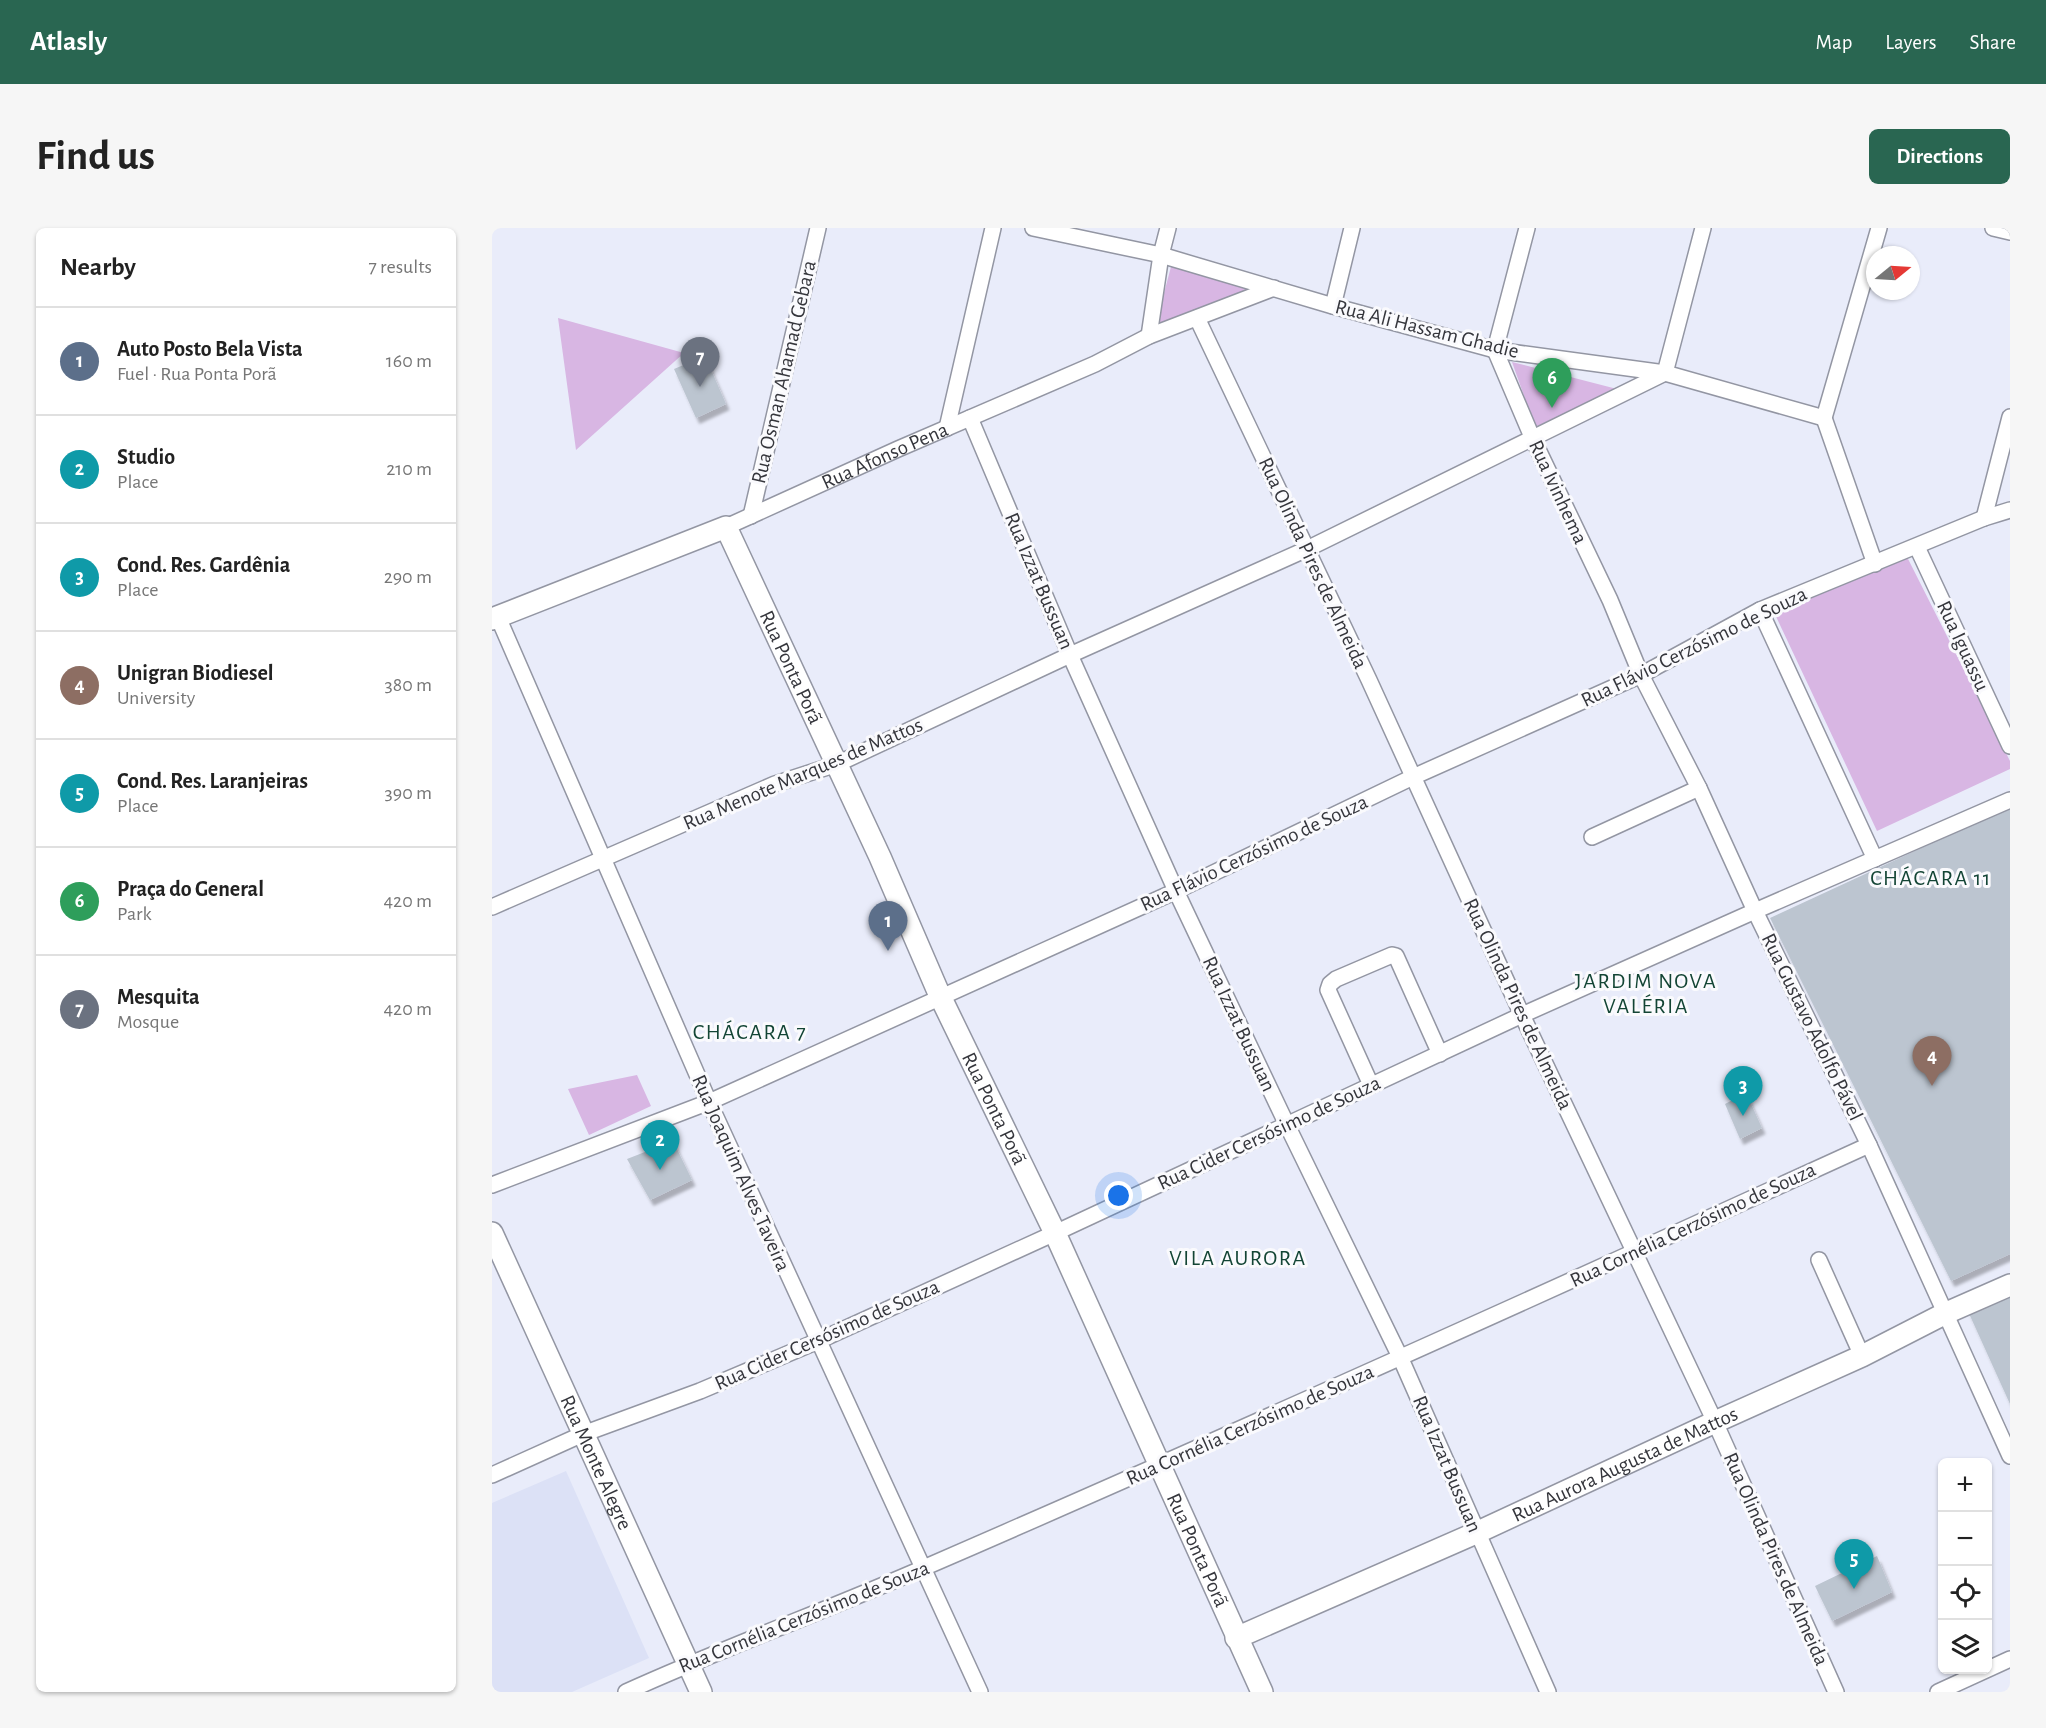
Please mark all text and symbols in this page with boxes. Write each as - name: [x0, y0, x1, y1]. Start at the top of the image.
- text: Atlasly: [30, 28, 107, 56]
- text: Map: [1816, 32, 1852, 53]
- text: Layers: [1885, 32, 1936, 53]
- text: Share: [1969, 32, 2016, 53]
- button: Directions: [1869, 129, 2010, 184]
- text: Find us: [36, 135, 155, 177]
- north arrow: [1866, 246, 1920, 300]
- text: Nearby: [60, 254, 136, 280]
- text: 7 results: [368, 257, 432, 277]
- street label: Rua Osman Ahamad Gebara: [748, 258, 820, 486]
- street label: Rua Ali Hassam Ghadie: [1333, 296, 1521, 362]
- text: Auto Posto Bela Vista: [117, 338, 303, 360]
- pin: 7: [680, 338, 720, 387]
- text: 1: [76, 351, 83, 371]
- text: 160 m: [386, 351, 432, 371]
- pin: 6: [1532, 358, 1572, 408]
- text: Fuel · Rua Ponta Porã: [117, 364, 277, 384]
- street label: Rua Afonso Pena: [818, 418, 951, 493]
- street label: Rua Ivinhema: [1525, 437, 1591, 547]
- text: Studio: [117, 446, 175, 468]
- street label: Rua Olinda Pires de Almeida: [1255, 454, 1371, 672]
- text: 2: [75, 459, 84, 479]
- text: 210 m: [386, 459, 432, 479]
- text: Place: [117, 472, 158, 492]
- street label: Rua Izzat Bussuan: [1001, 509, 1077, 653]
- text: Cond. Res. Gardênia: [117, 554, 290, 576]
- text: 3: [75, 567, 84, 587]
- text: 290 m: [384, 567, 432, 587]
- text: Place: [117, 580, 158, 600]
- street label: Rua Flávio Cerzósimo de Souza: [1578, 583, 1811, 711]
- street label: Rua Iguassu: [1933, 598, 1993, 695]
- street label: Rua Ponta Porã: [756, 607, 827, 727]
- text: Unigran Biodiesel: [117, 662, 274, 684]
- text: 4: [74, 675, 85, 695]
- text: 380 m: [384, 675, 432, 695]
- text: University: [117, 688, 195, 708]
- street label: Rua Menote Marques de Mattos: [680, 714, 926, 834]
- text: Cond. Res. Laranjeiras: [117, 770, 308, 792]
- text: 5: [75, 783, 84, 803]
- text: 390 m: [385, 783, 432, 803]
- street label: Rua Flávio Cerzósimo de Souza: [1137, 791, 1371, 915]
- text: Place: [117, 796, 158, 816]
- district label: CHÁCARA 11: [1870, 866, 1992, 889]
- text: Praça do General: [117, 878, 264, 900]
- text: 6: [75, 891, 84, 911]
- text: 420 m: [383, 891, 432, 911]
- street label: Rua Olinda Pires de Almeida: [1460, 895, 1576, 1113]
- pin: 1: [868, 902, 908, 951]
- text: Park: [117, 904, 152, 924]
- street label: Rua Gustavo Adolfo Pável: [1758, 930, 1866, 1124]
- street label: Rua Izzat Bussuan: [1199, 953, 1279, 1095]
- district label: JARDIM NOVA VALÉRIA: [1575, 970, 1717, 1017]
- text: Mesquita: [117, 986, 200, 1008]
- text: 7: [75, 999, 84, 1019]
- text: 420 m: [383, 999, 432, 1019]
- text: Mosque: [117, 1012, 179, 1032]
- district label: CHÁCARA 7: [693, 1020, 807, 1043]
- pin: 4: [1912, 1036, 1952, 1086]
- street label: Rua Ponta Porã: [958, 1049, 1031, 1168]
- pin: 3: [1724, 1066, 1762, 1116]
- street label: Rua Joaquim Alves Taveira: [688, 1072, 794, 1275]
- street label: Rua Cider Cersósimo de Souza: [1154, 1072, 1384, 1194]
- pin: 2: [640, 1120, 680, 1170]
- street label: Rua Cornélia Cerzósimo de Souza: [1567, 1159, 1819, 1291]
- your location: [1104, 1181, 1133, 1210]
- district label: VILA AURORA: [1169, 1247, 1307, 1269]
- street label: Rua Cider Cersósimo de Souza: [712, 1276, 943, 1394]
- street label: Rua Cornélia Cerzósimo de Souza: [1123, 1361, 1377, 1489]
- street label: Rua Monte Alegre: [557, 1392, 636, 1533]
- street label: Rua Izzat Bussuan: [1409, 1392, 1485, 1536]
- street label: Rua Aurora Augusta de Mattos: [1509, 1403, 1741, 1525]
- street label: Rua Olinda Pires de Almeida: [1719, 1449, 1833, 1669]
- map controls: [1938, 1458, 1992, 1674]
- button: +: [1938, 1458, 1992, 1512]
- street label: Rua Ponta Porã: [1163, 1490, 1233, 1610]
- button: −: [1938, 1512, 1992, 1566]
- pin: 5: [1834, 1540, 1874, 1589]
- street label: Rua Cornélia Cerzósimo de Souza: [676, 1557, 933, 1677]
- button: locate: [1938, 1566, 1992, 1620]
- button: layers: [1938, 1620, 1992, 1674]

